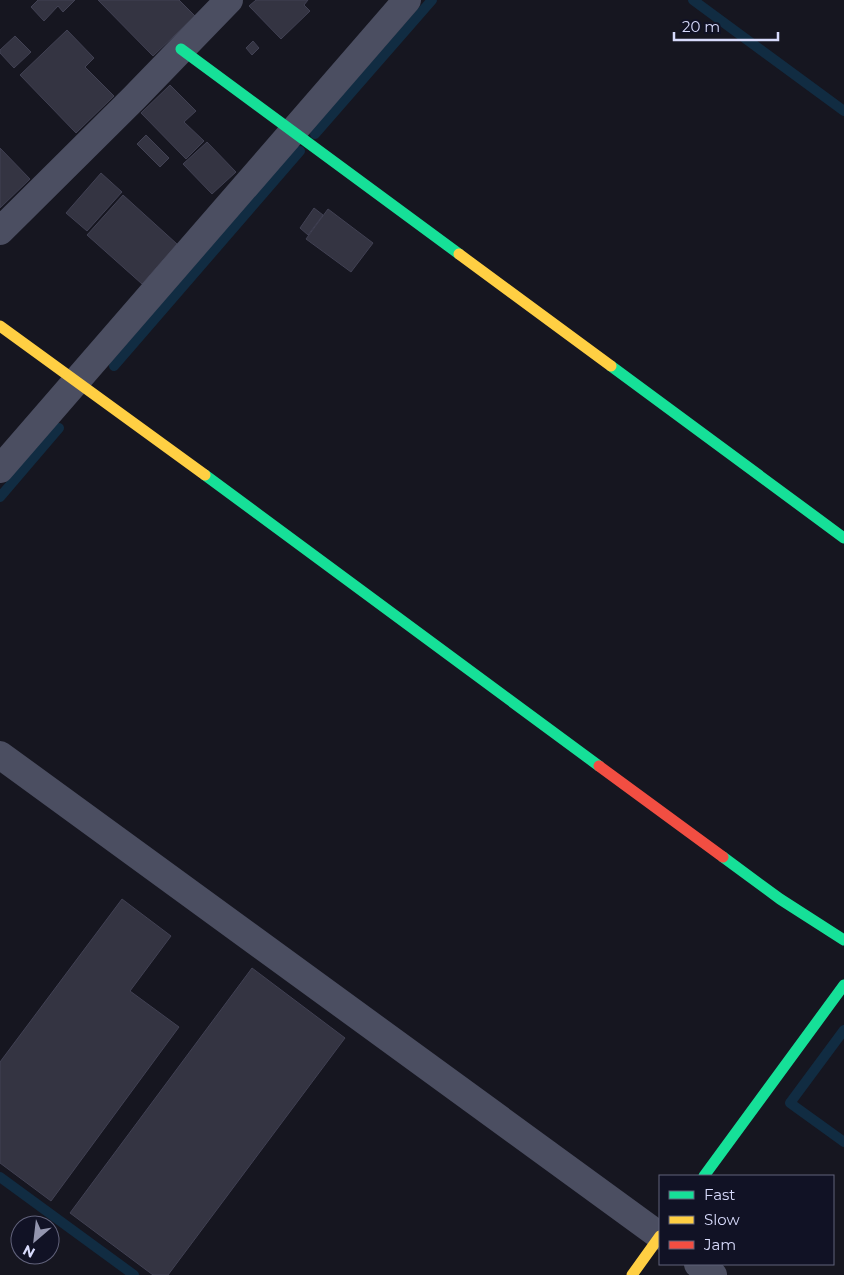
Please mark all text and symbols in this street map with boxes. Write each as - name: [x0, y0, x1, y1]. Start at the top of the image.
- scale bar: [674, 10, 778, 42]
- text: 20 m: [682, 17, 720, 36]
- legend: [659, 1175, 834, 1265]
- text: Fast: [704, 1185, 735, 1204]
- text: Slow: [704, 1210, 740, 1229]
- north arrow: [10, 1215, 60, 1265]
- text: Jam: [703, 1235, 736, 1254]
- text: N: [20, 1241, 38, 1262]

